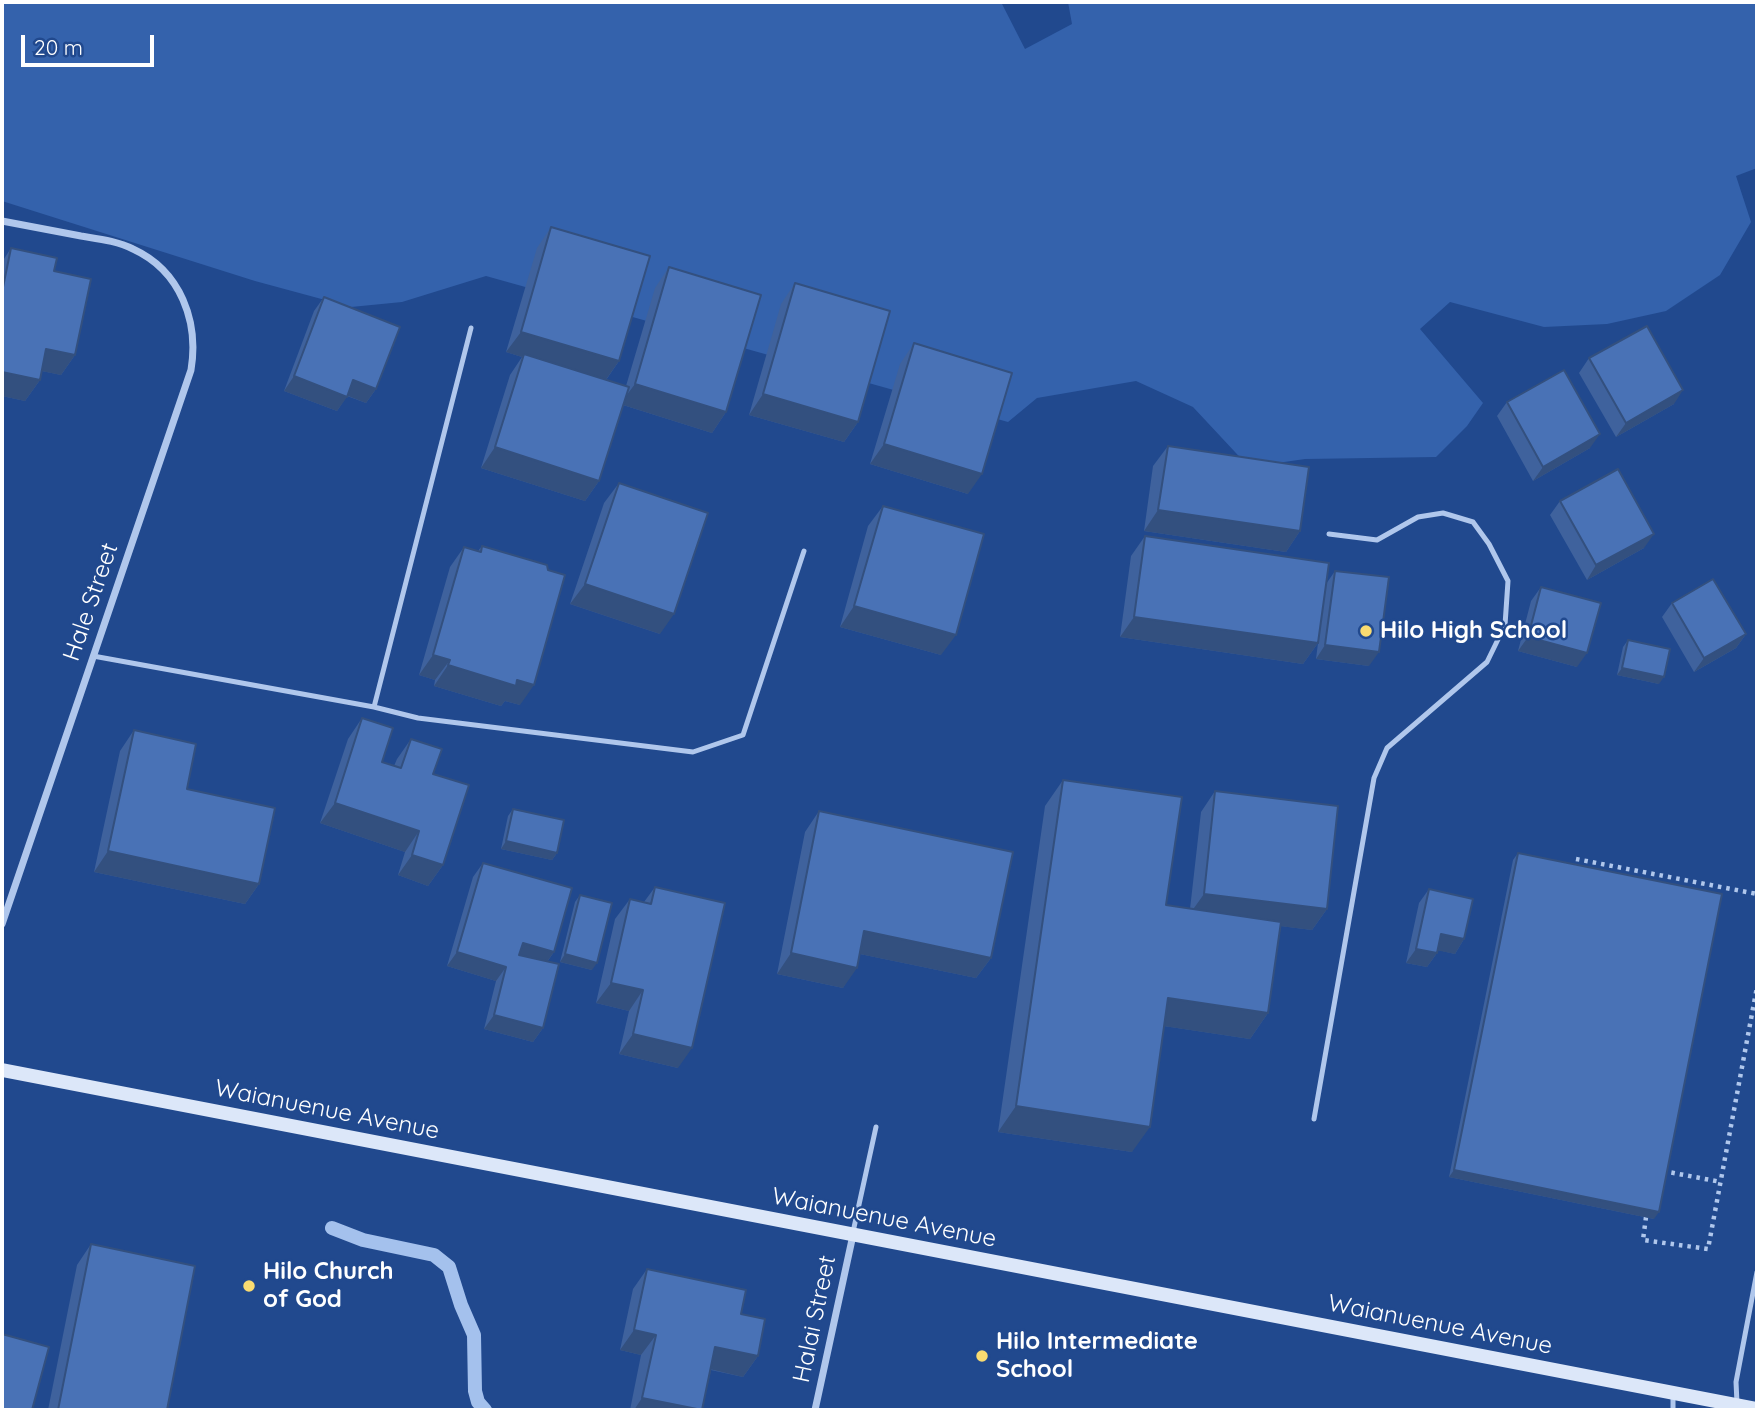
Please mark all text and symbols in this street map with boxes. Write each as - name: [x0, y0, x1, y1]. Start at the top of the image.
- scale bar: [24, 21, 158, 65]
- text: 20 m: [34, 34, 83, 60]
- street label: Hale Street: [57, 539, 125, 665]
- place label: Hilo High School: [1380, 617, 1567, 645]
- marker: Hilo High School: [1358, 623, 1374, 639]
- street label: Waianuenue Avenue: [212, 1074, 442, 1146]
- street label: Waianuenue Avenue: [769, 1182, 999, 1254]
- street label: Halai Street: [787, 1253, 843, 1385]
- place label: Hilo Church of God: [263, 1258, 393, 1314]
- marker: Hilo Church of God: [241, 1278, 257, 1294]
- street label: Waianuenue Avenue: [1325, 1289, 1555, 1361]
- place label: Hilo Intermediate School: [996, 1328, 1198, 1384]
- marker: Hilo Intermediate School: [974, 1348, 990, 1364]

